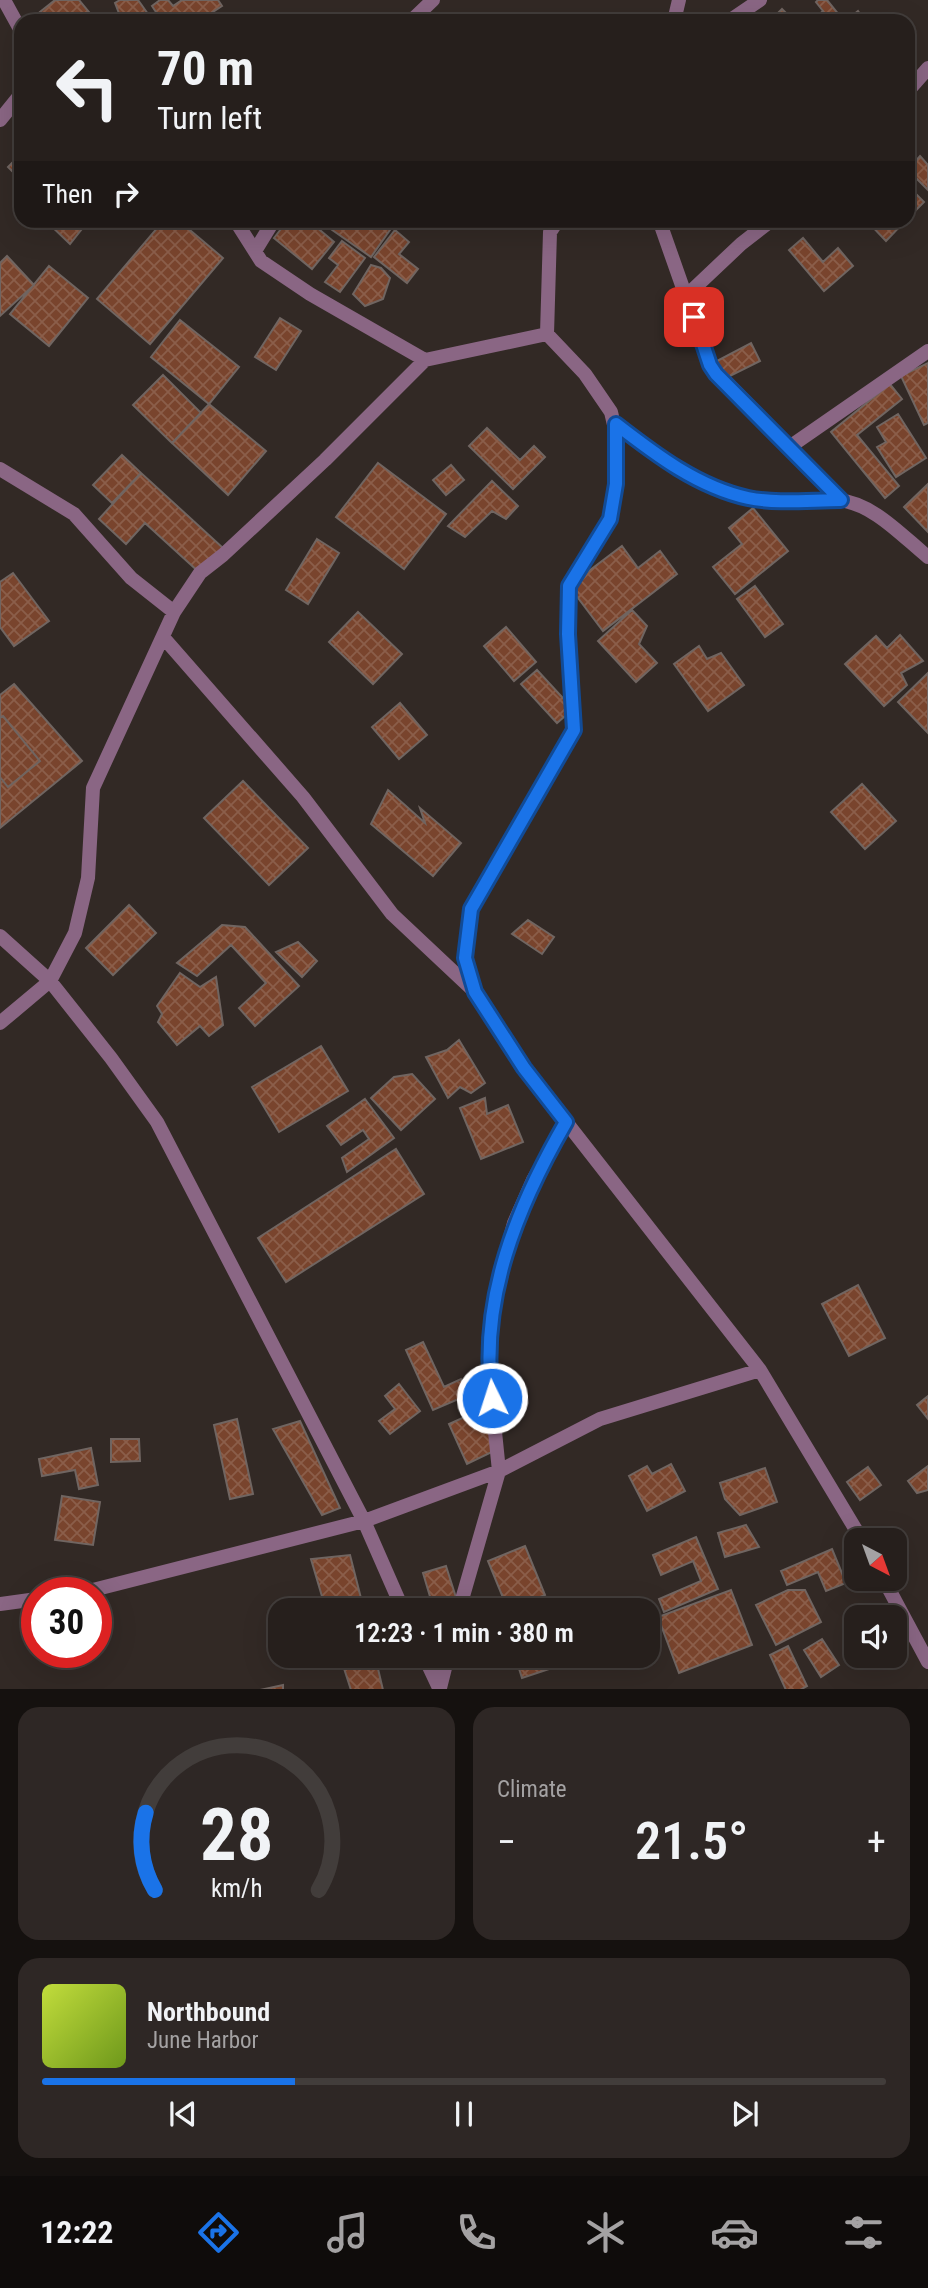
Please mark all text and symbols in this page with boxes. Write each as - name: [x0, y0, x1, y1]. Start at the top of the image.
- text: 70 m: [157, 40, 254, 97]
- icon: left: [42, 42, 133, 133]
- text: Turn left: [157, 99, 262, 137]
- icon: right: [107, 175, 145, 213]
- text: Then: [42, 179, 93, 209]
- pin: [664, 287, 724, 347]
- icon: arrive: [675, 298, 713, 336]
- position arrow: [455, 1361, 529, 1435]
- north arrow: [844, 1528, 906, 1591]
- map controls: [844, 1528, 907, 1668]
- speed limit sign: 30: [21, 1577, 112, 1668]
- button: sound: [844, 1605, 907, 1668]
- text: 12:23 · 1 min · 380 m: [354, 1618, 574, 1648]
- text: Climate: [497, 1776, 567, 1803]
- text: 28: [200, 1792, 273, 1878]
- text: 21.5°: [635, 1811, 748, 1872]
- text: −: [497, 1820, 516, 1864]
- text: +: [867, 1820, 886, 1864]
- text: km/h: [211, 1873, 262, 1902]
- text: Northbound: [147, 1997, 270, 2027]
- text: June Harbor: [147, 2027, 259, 2054]
- icon: previous: [164, 2095, 202, 2133]
- icon: pause: [445, 2095, 483, 2133]
- icon: next: [726, 2095, 764, 2133]
- icon: directions: [194, 2208, 243, 2257]
- icon: music: [323, 2208, 372, 2257]
- icon: phone: [452, 2208, 501, 2257]
- icon: climate: [581, 2208, 630, 2257]
- icon: car: [710, 2208, 759, 2257]
- icon: filters: [839, 2208, 888, 2257]
- text: 12:22: [40, 2213, 113, 2251]

